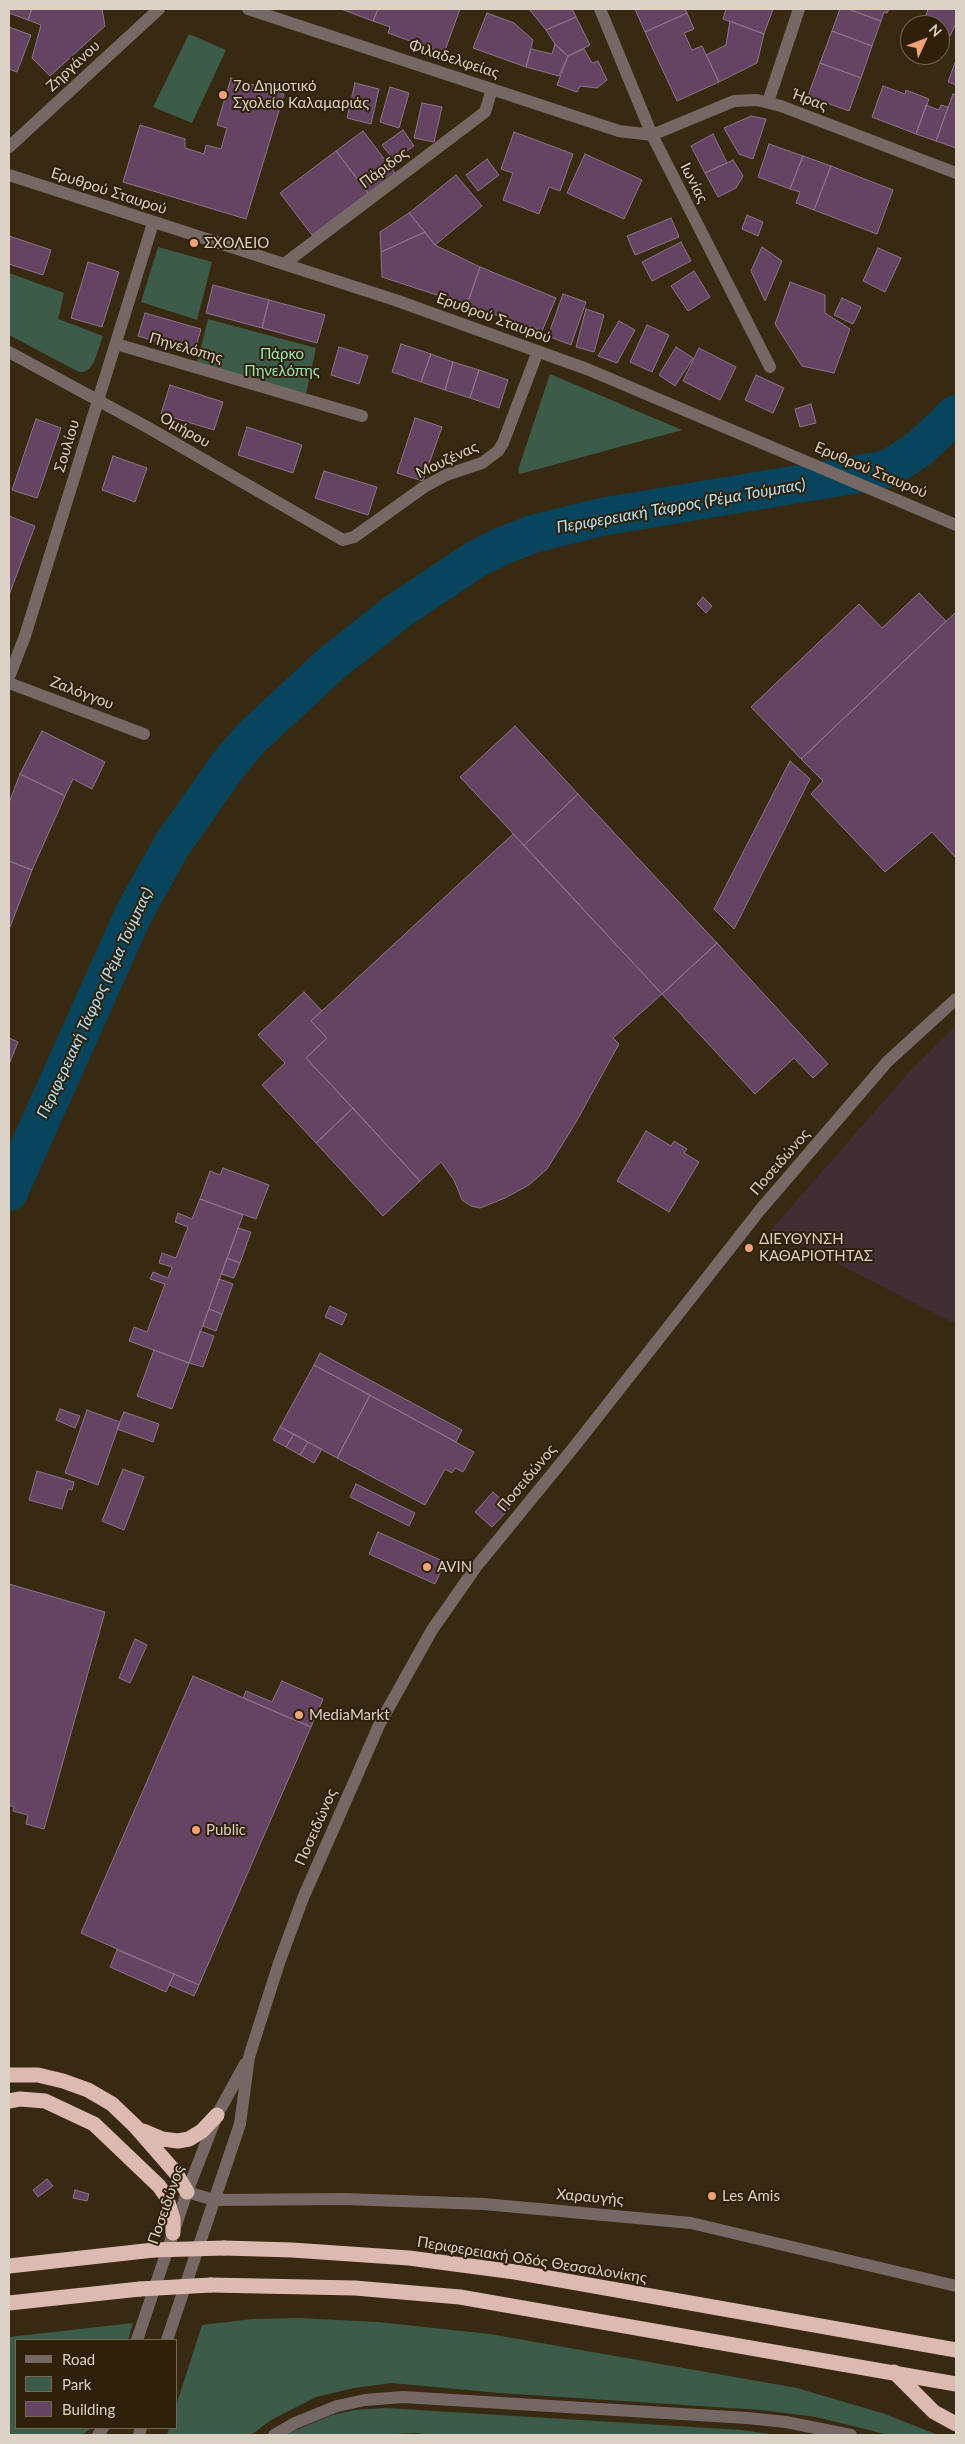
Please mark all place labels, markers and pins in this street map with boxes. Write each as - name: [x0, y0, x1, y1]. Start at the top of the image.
- place label: 7o Δημοτικό Σχολείο Καλαμαριάς: [233, 77, 369, 112]
- marker: 7o Δημοτικό Σχολείο Καλαμαριάς: [217, 89, 229, 101]
- place label: ΣΧΟΛΕΙΟ: [204, 234, 269, 252]
- marker: ΣΧΟΛΕΙΟ: [188, 237, 200, 249]
- place label: ΔΙΕΥΘΥΝΣΗ ΚΑΘΑΡΙΟΤΗΤΑΣ: [759, 1230, 873, 1265]
- marker: ΔΙΕΥΘΥΝΣΗ ΚΑΘΑΡΙΟΤΗΤΑΣ: [743, 1242, 755, 1254]
- place label: AVIN: [437, 1558, 472, 1576]
- marker: AVIN: [421, 1561, 433, 1573]
- place label: MediaMarkt: [309, 1706, 390, 1724]
- marker: MediaMarkt: [293, 1709, 305, 1721]
- place label: Public: [206, 1821, 246, 1839]
- marker: Public: [190, 1824, 202, 1836]
- place label: Les Amis: [722, 2187, 780, 2205]
- marker: Les Amis: [706, 2190, 718, 2202]

